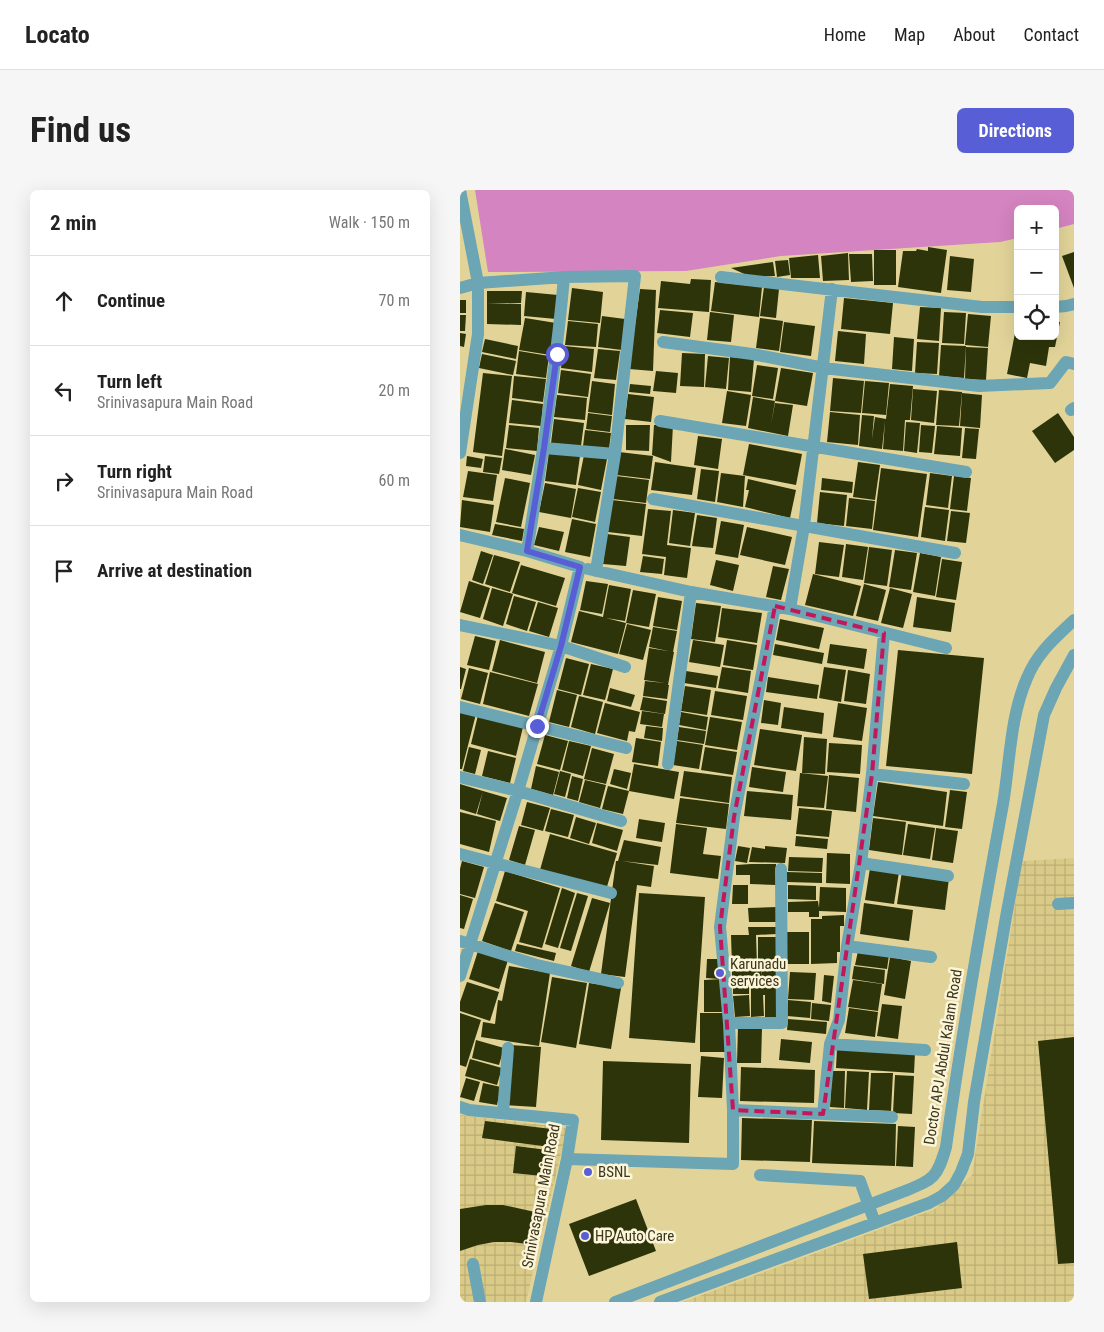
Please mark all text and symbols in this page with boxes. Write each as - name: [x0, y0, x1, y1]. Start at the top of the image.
- text: Locato: [25, 21, 90, 49]
- text: Home: [824, 24, 866, 45]
- text: Map: [894, 24, 925, 45]
- text: About: [953, 24, 995, 45]
- text: Contact: [1023, 24, 1079, 45]
- button: Directions: [957, 108, 1074, 153]
- text: Find us: [30, 110, 131, 151]
- map controls: [1014, 205, 1059, 340]
- button: +: [1014, 205, 1059, 250]
- text: 2 min: [50, 211, 97, 235]
- text: Walk · 150 m: [329, 213, 410, 232]
- button: −: [1014, 250, 1059, 295]
- icon: ahead: [50, 287, 78, 315]
- text: Continue: [97, 289, 165, 312]
- text: 70 m: [378, 291, 410, 310]
- button: locate: [1014, 295, 1059, 340]
- route start: [546, 343, 569, 366]
- text: Turn left: [97, 370, 162, 393]
- icon: left: [50, 377, 78, 405]
- text: 20 m: [378, 381, 410, 400]
- text: Srinivasapura Main Road: [97, 393, 253, 412]
- text: Turn right: [97, 460, 172, 483]
- icon: right: [50, 467, 78, 495]
- text: 60 m: [378, 471, 410, 490]
- text: Srinivasapura Main Road: [97, 483, 253, 502]
- icon: arrive: [50, 557, 78, 585]
- text: Arrive at destination: [97, 559, 252, 582]
- route end: [526, 715, 549, 738]
- place label: Karunadu services: [730, 955, 786, 990]
- marker: Karunadu services: [714, 967, 726, 979]
- street label: Doctor APJ Abdul Kalam Road: [920, 968, 966, 1146]
- street label: Srinivasapura Main Road: [518, 1122, 564, 1270]
- place label: BSNL: [598, 1163, 630, 1181]
- marker: BSNL: [582, 1166, 594, 1178]
- place label: HP Auto Care: [595, 1227, 674, 1245]
- marker: HP Auto Care: [579, 1230, 591, 1242]

